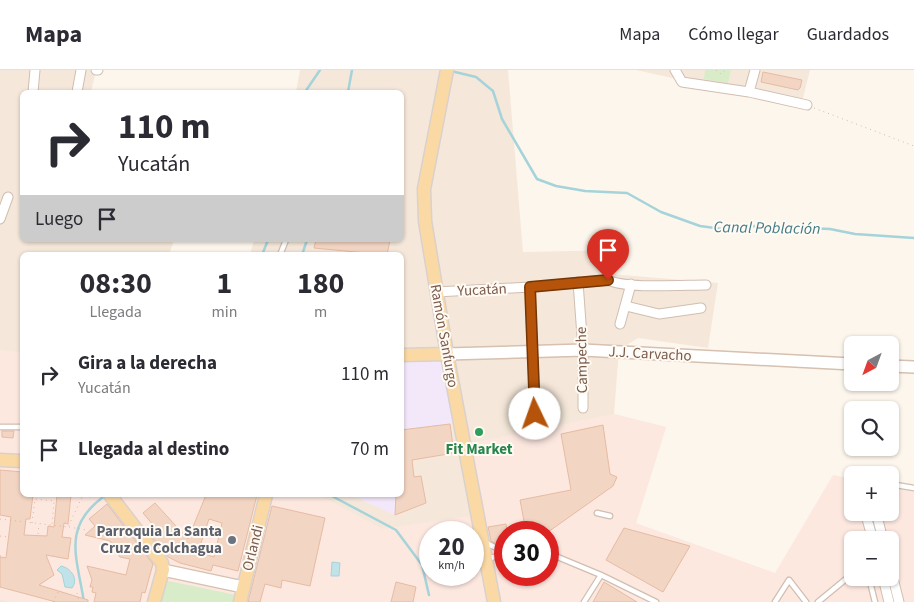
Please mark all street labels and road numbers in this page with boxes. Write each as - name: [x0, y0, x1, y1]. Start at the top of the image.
- street label: Yucatán: [456, 278, 507, 302]
- street label: Ramón Sanfurgo: [425, 283, 463, 389]
- street label: Campeche: [571, 326, 593, 394]
- street label: J.J. Carvacho: [608, 341, 692, 367]
- street label: Orlandi: [237, 523, 269, 573]

